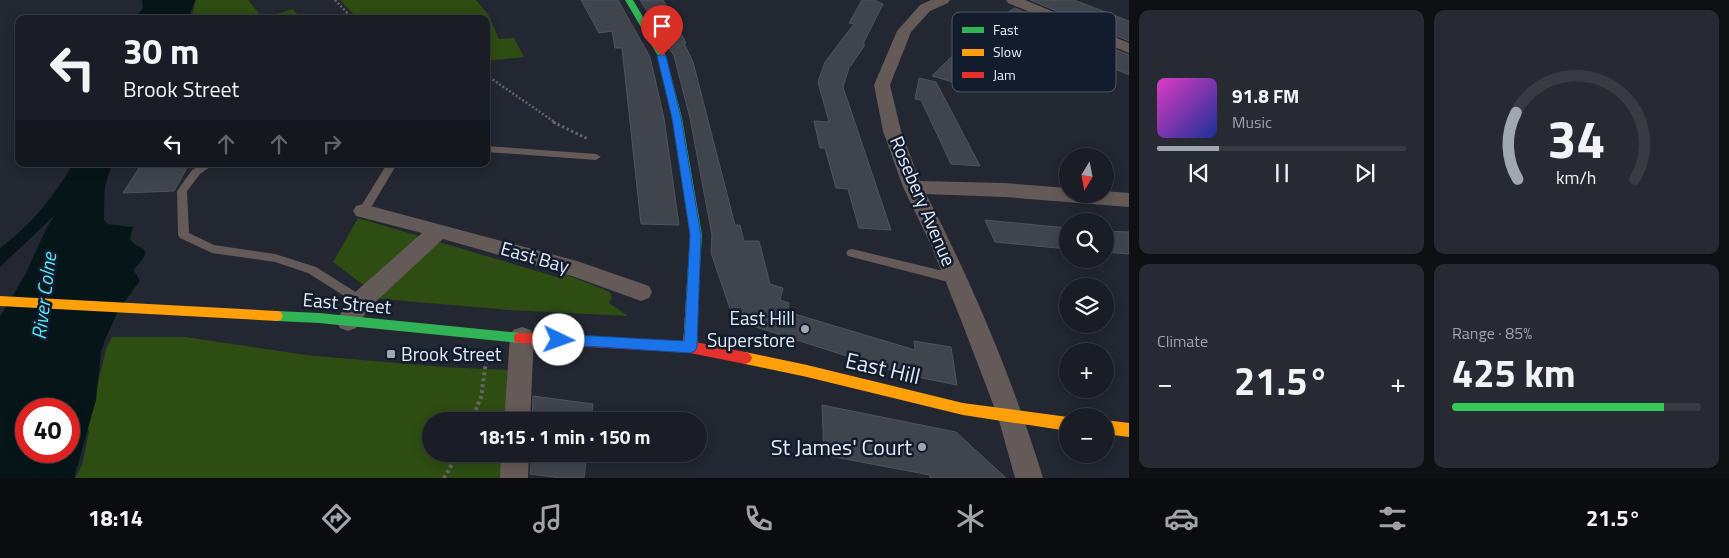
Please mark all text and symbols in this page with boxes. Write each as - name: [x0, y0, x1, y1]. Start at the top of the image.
- pin: [641, 5, 683, 56]
- icon: arrive: [648, 12, 676, 40]
- legend: [952, 12, 1116, 92]
- text: Fast: [993, 19, 1018, 40]
- text: 30 m: [123, 24, 199, 78]
- icon: left: [40, 35, 105, 100]
- text: Slow: [993, 41, 1022, 62]
- text: Jam: [993, 64, 1016, 85]
- text: Brook Street: [123, 72, 239, 106]
- text: 91.8 FM: [1232, 81, 1299, 110]
- text: 34: [1547, 99, 1606, 178]
- text: Music: [1232, 110, 1272, 134]
- icon: left: [159, 130, 187, 158]
- icon: ahead: [212, 130, 240, 158]
- icon: ahead: [265, 130, 293, 158]
- icon: right: [318, 130, 346, 158]
- street label: Rosebery Avenue: [883, 131, 964, 270]
- north arrow: [1059, 148, 1114, 202]
- map controls: [1059, 148, 1114, 463]
- icon: previous: [1185, 159, 1213, 187]
- icon: pause: [1268, 159, 1296, 187]
- icon: next: [1351, 159, 1379, 187]
- text: km/h: [1556, 164, 1597, 191]
- button: search: [1059, 213, 1114, 268]
- street label: East Bay: [497, 233, 573, 280]
- water label: River Colne: [23, 249, 64, 341]
- button: layers: [1059, 278, 1114, 333]
- street label: East Street: [302, 284, 393, 321]
- place label: East Hill Superstore: [707, 303, 795, 354]
- position arrow: [532, 313, 584, 365]
- text: Range · 85%: [1452, 321, 1532, 345]
- marker: East Hill Superstore: [799, 323, 811, 335]
- text: Climate: [1157, 329, 1208, 353]
- place label: Brook Street: [401, 339, 502, 368]
- street label: East Hill: [842, 343, 924, 393]
- button: +: [1059, 343, 1114, 398]
- text: 425 km: [1452, 344, 1576, 402]
- marker: Brook Street: [385, 348, 397, 360]
- text: 21.5°: [1234, 352, 1329, 410]
- text: −: [1157, 361, 1173, 404]
- text: +: [1390, 361, 1406, 404]
- speed limit sign: 40: [15, 398, 80, 463]
- button: −: [1059, 408, 1114, 463]
- text: 18:15 · 1 min · 150 m: [478, 422, 651, 451]
- place label: St James' Court: [771, 430, 912, 464]
- marker: St James' Court: [916, 441, 928, 453]
- text: 18:14: [88, 501, 143, 535]
- icon: directions: [319, 501, 354, 536]
- icon: music: [530, 501, 565, 536]
- icon: phone: [741, 501, 776, 536]
- icon: climate: [953, 501, 988, 536]
- icon: car: [1164, 501, 1199, 536]
- icon: filters: [1375, 501, 1410, 536]
- text: 21.5°: [1586, 501, 1641, 535]

